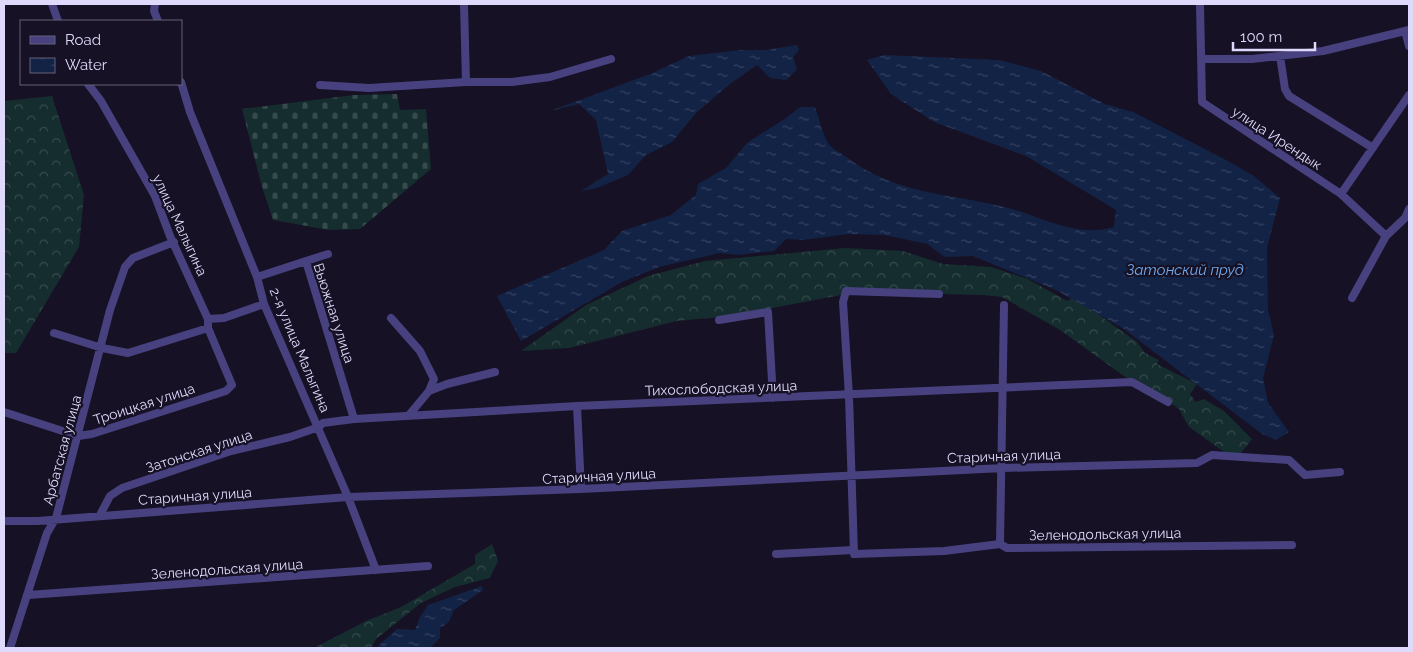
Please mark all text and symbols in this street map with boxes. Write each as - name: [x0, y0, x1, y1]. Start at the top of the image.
- legend: [20, 20, 182, 85]
- scale bar: [1233, 20, 1316, 52]
- text: 100 m: [1240, 28, 1282, 46]
- text: Road: [65, 31, 101, 49]
- text: Water: [65, 56, 108, 74]
- street label: улица Ирендык: [1229, 103, 1325, 173]
- street label: улица Малыгина: [149, 172, 211, 278]
- street label: Вьюжная улица: [310, 261, 358, 365]
- water label: Затонский пруд: [1126, 261, 1244, 279]
- street label: 2-я улица Малыгина: [266, 285, 334, 415]
- street label: Тихослободская улица: [644, 377, 798, 399]
- street label: Троицкая улица: [91, 380, 197, 428]
- street label: Арбатская улица: [40, 393, 84, 507]
- street label: Затонская улица: [144, 426, 254, 476]
- street label: Старичная улица: [947, 446, 1061, 466]
- street label: Старичная улица: [542, 465, 656, 487]
- street label: Старичная улица: [138, 484, 252, 508]
- street label: Зеленодольская улица: [1029, 525, 1181, 543]
- street label: Зеленодольская улица: [150, 556, 304, 582]

